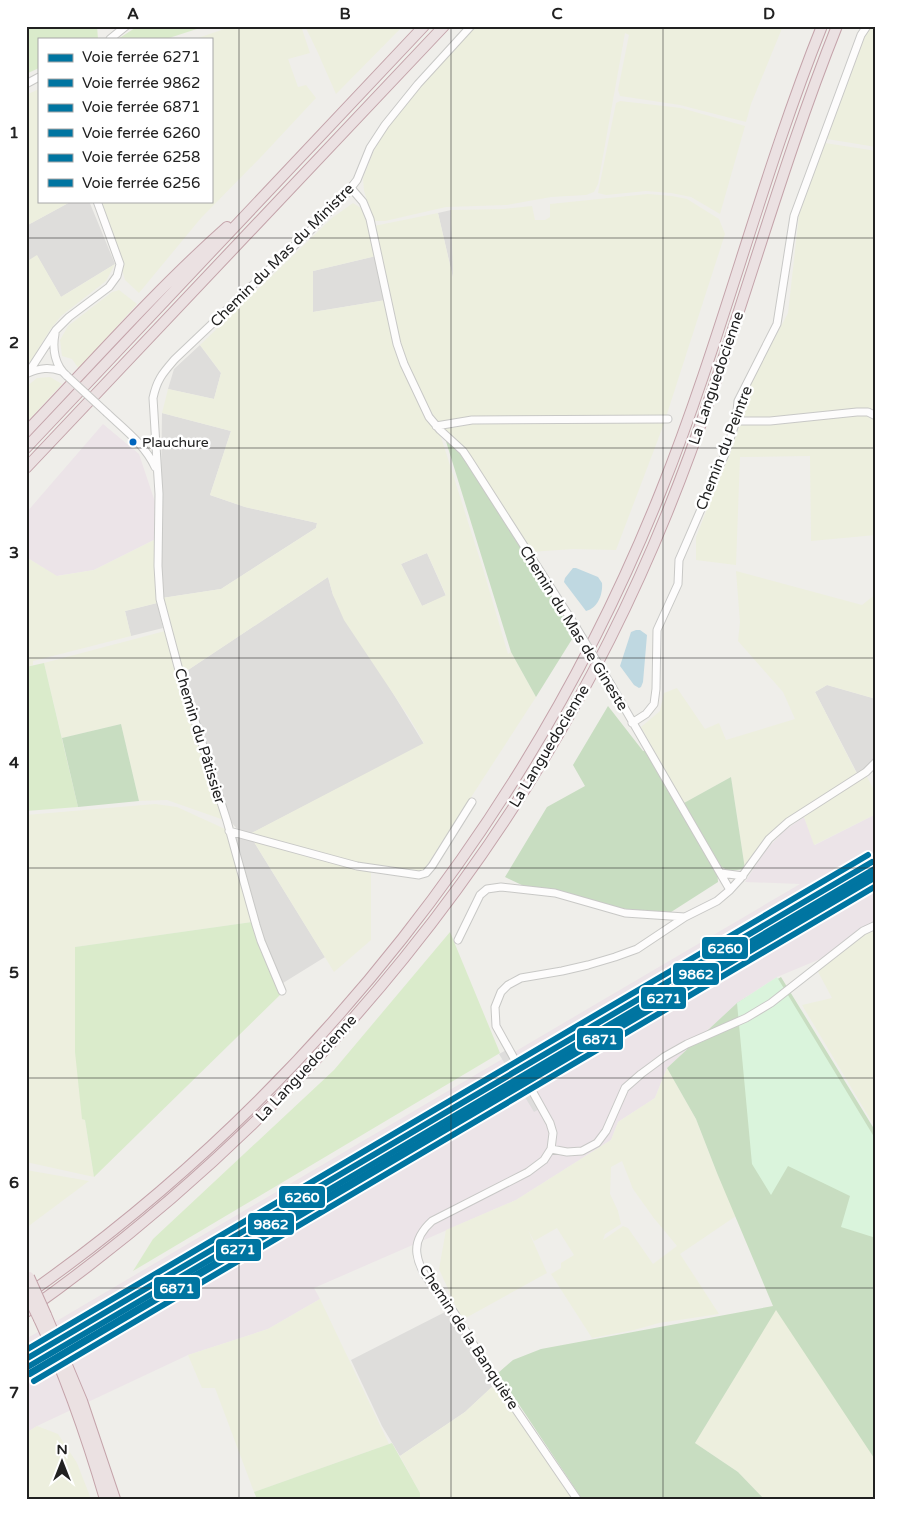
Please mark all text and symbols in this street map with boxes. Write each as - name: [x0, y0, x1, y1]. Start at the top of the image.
- text: A: [127, 4, 139, 24]
- text: B: [339, 4, 351, 24]
- text: C: [551, 4, 563, 24]
- text: D: [763, 4, 775, 24]
- legend: [38, 38, 212, 202]
- text: Voie ferrée 6271: [82, 48, 200, 66]
- text: Voie ferrée 9862: [82, 74, 200, 92]
- text: Voie ferrée 6871: [82, 98, 200, 116]
- text: 1: [9, 123, 19, 143]
- text: Voie ferrée 6260: [82, 124, 200, 142]
- text: Voie ferrée 6258: [82, 148, 200, 166]
- text: Voie ferrée 6256: [82, 174, 200, 192]
- street label: Chemin du Mas du Ministre: [207, 180, 357, 330]
- street label: La Languedocienne: [685, 309, 747, 447]
- text: 2: [9, 333, 19, 353]
- street label: Chemin du Peintre: [692, 383, 756, 513]
- place label: Plauchure: [142, 434, 209, 451]
- marker: Plauchure: [128, 437, 138, 447]
- street label: Chemin du Mas de Gineste: [516, 542, 632, 714]
- text: 3: [9, 543, 19, 563]
- street label: Chemin du Pâtissier: [171, 666, 229, 806]
- street label: La Languedocienne: [505, 681, 593, 811]
- text: 4: [9, 753, 19, 773]
- line badge: 6260: [701, 936, 749, 960]
- text: 6260: [707, 940, 743, 957]
- line badge: 9862: [672, 962, 720, 986]
- text: 5: [9, 963, 19, 983]
- text: 9862: [678, 966, 714, 983]
- line badge: 6271: [640, 986, 687, 1010]
- text: 6271: [646, 990, 682, 1007]
- street label: La Languedocienne: [252, 1011, 360, 1125]
- line badge: 6871: [576, 1027, 624, 1051]
- text: 6871: [582, 1031, 618, 1048]
- text: 6: [9, 1173, 19, 1193]
- line badge: 6260: [278, 1185, 326, 1209]
- text: 6260: [284, 1189, 320, 1206]
- line badge: 9862: [247, 1212, 295, 1236]
- text: 9862: [253, 1216, 289, 1233]
- line badge: 6271: [215, 1238, 262, 1262]
- text: 6271: [220, 1241, 256, 1258]
- street label: Chemin de la Banquière: [415, 1261, 523, 1413]
- line badge: 6871: [153, 1276, 201, 1300]
- text: 6871: [159, 1280, 195, 1297]
- text: 7: [9, 1383, 19, 1403]
- north arrow: [38, 1438, 88, 1488]
- text: N: [56, 1441, 68, 1458]

